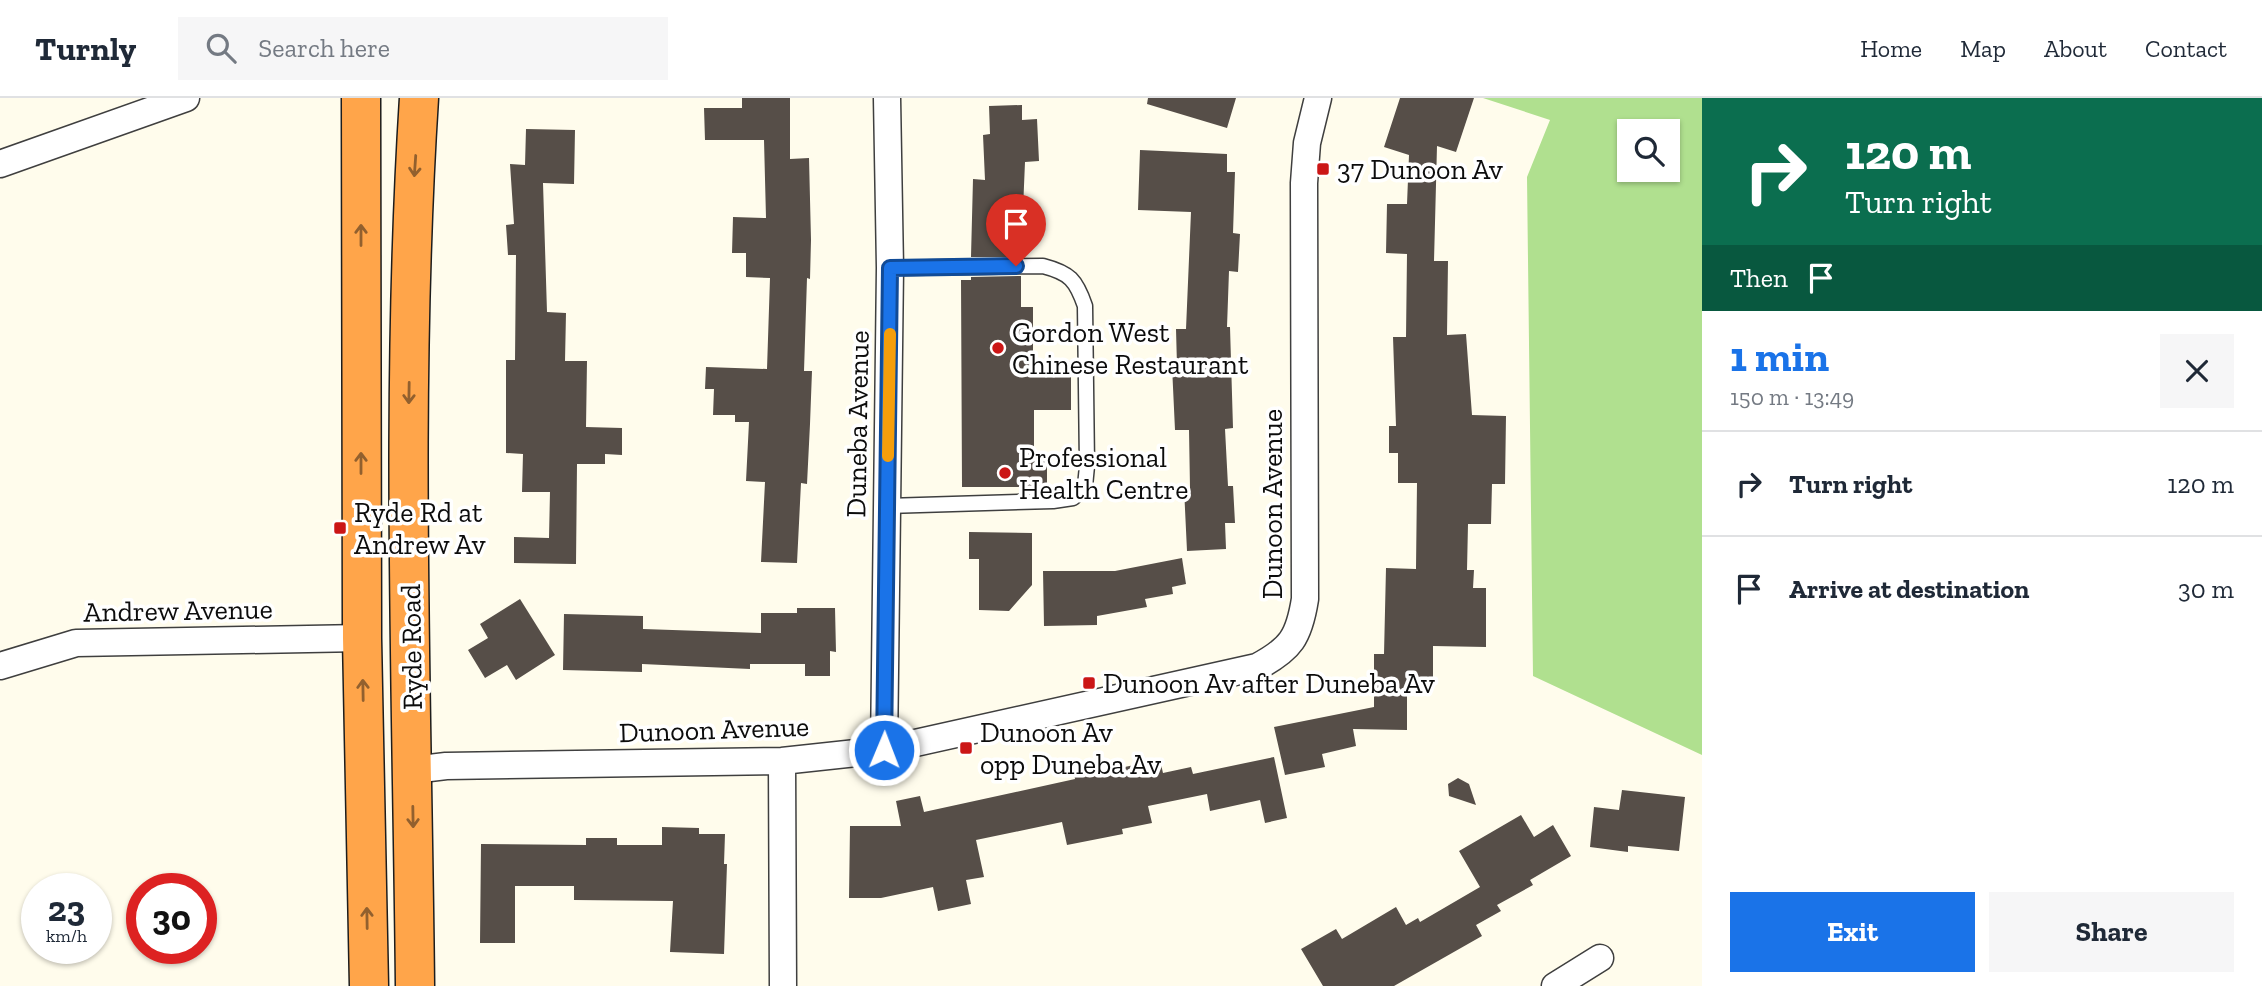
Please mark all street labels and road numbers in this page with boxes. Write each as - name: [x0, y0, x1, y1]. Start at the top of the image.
- street label: Duneba Avenue: [839, 330, 876, 518]
- street label: Dunoon Avenue: [1256, 409, 1289, 599]
- street label: Ryde Road: [394, 584, 429, 710]
- street label: Andrew Avenue: [83, 592, 273, 629]
- street label: Dunoon Avenue: [618, 710, 810, 749]

